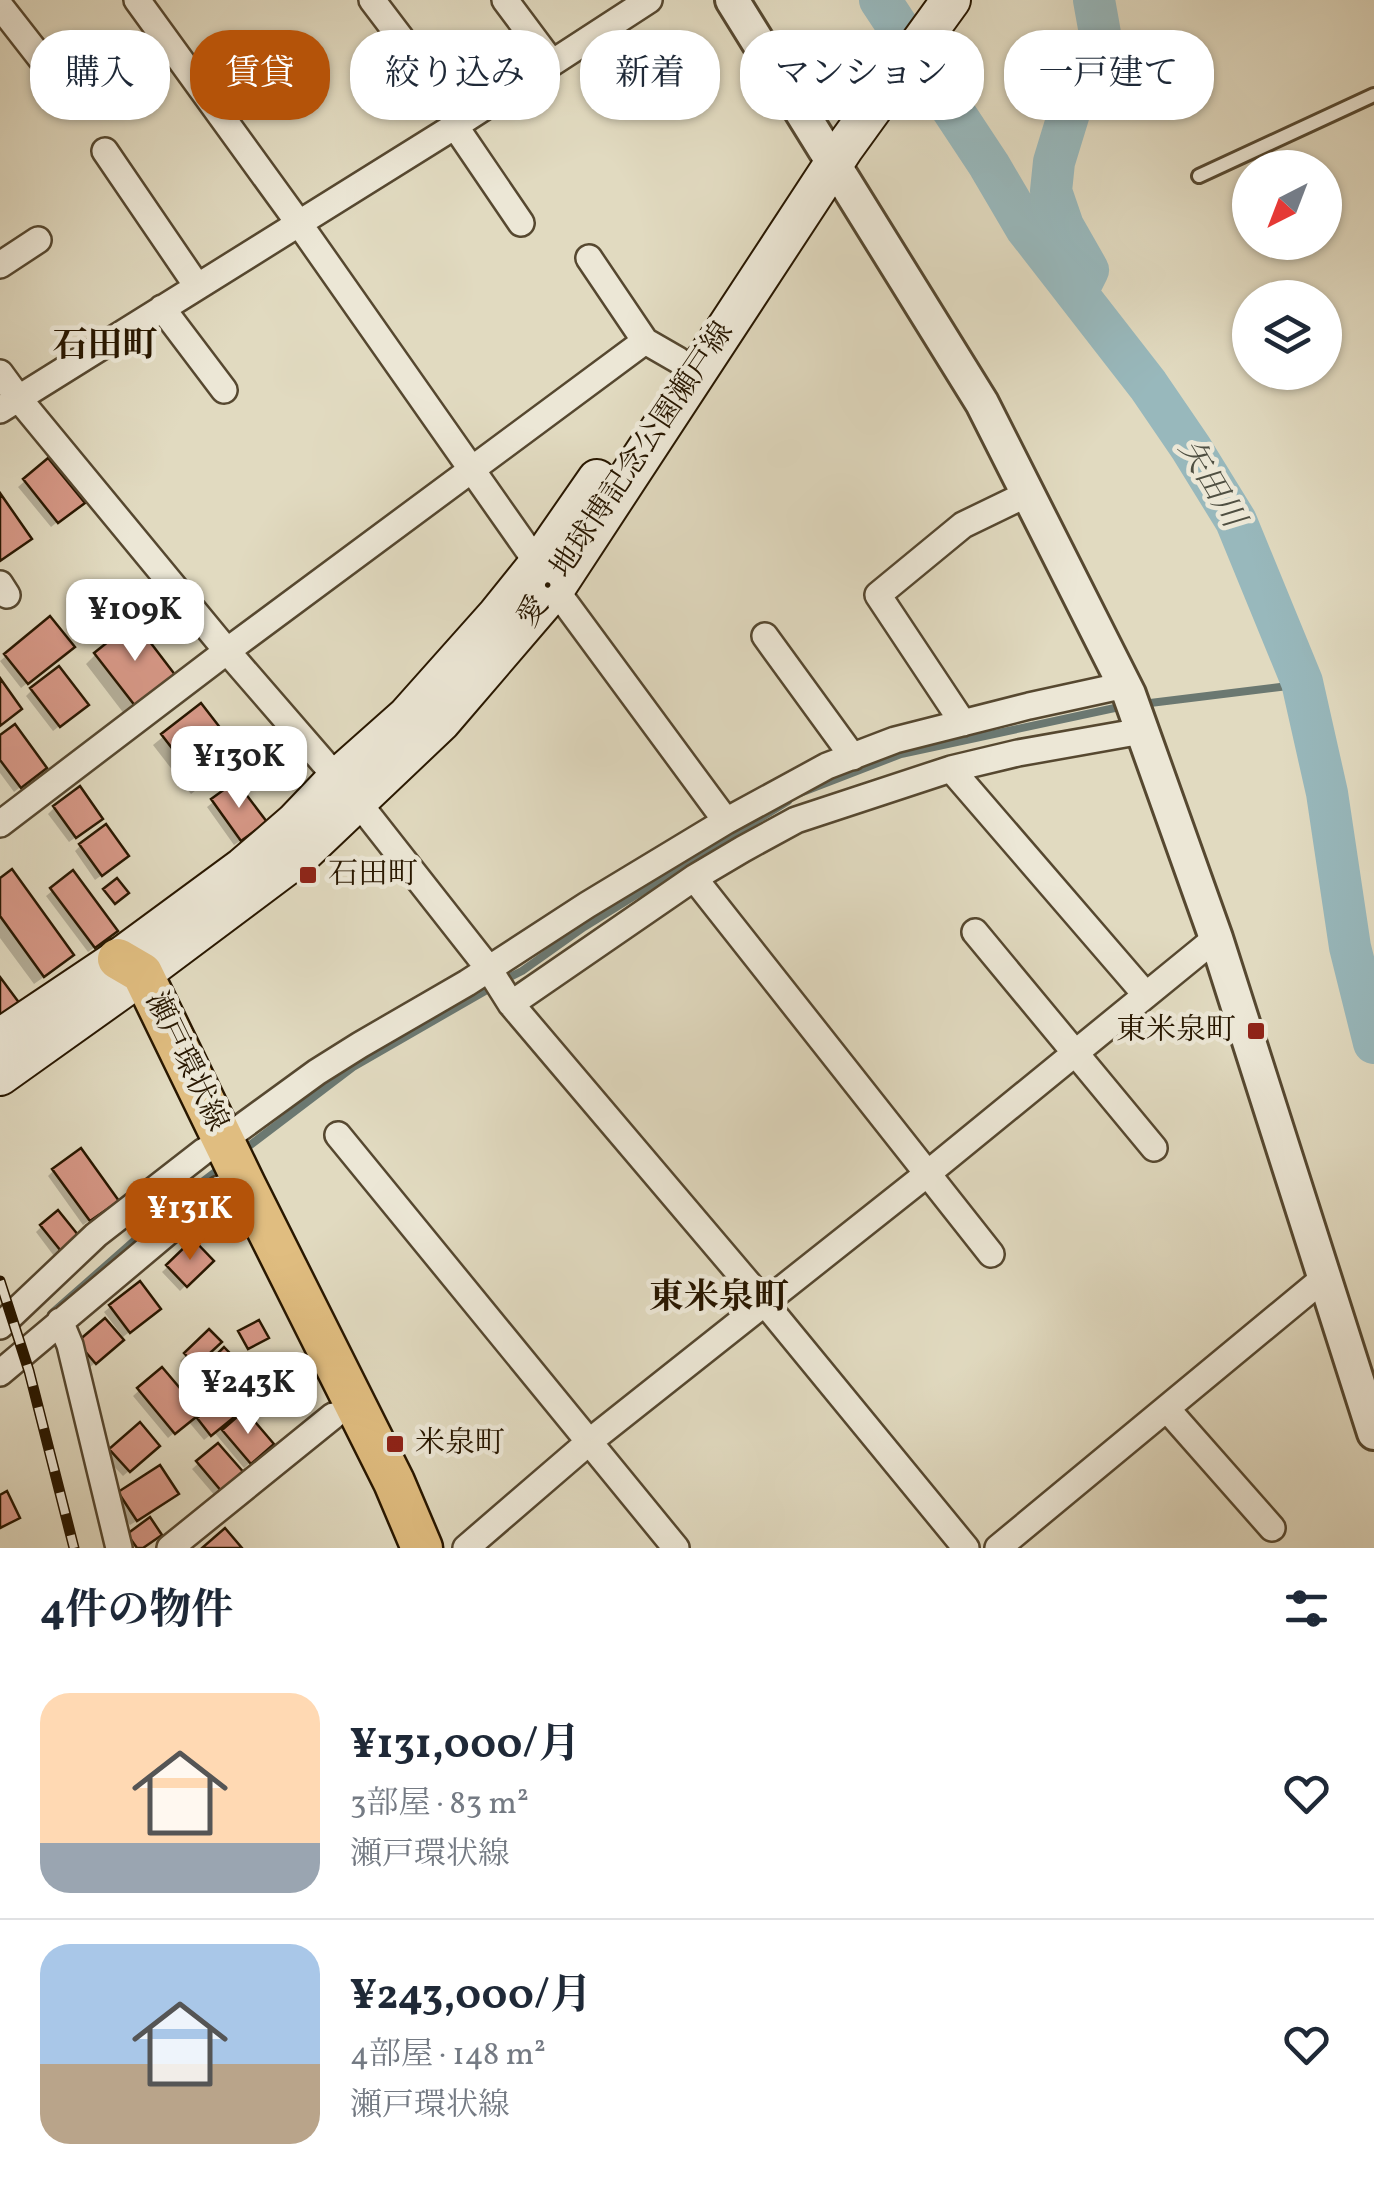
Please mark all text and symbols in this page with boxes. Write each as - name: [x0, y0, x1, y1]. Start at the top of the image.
- chip: 購入: [30, 30, 170, 120]
- chip: 賃貸: [190, 30, 330, 120]
- chip: 絞り込み: [350, 30, 560, 120]
- chip: 新着: [580, 30, 720, 120]
- chip: マンション: [740, 30, 984, 120]
- chip: 一戸建て: [1004, 30, 1214, 120]
- north arrow: [1232, 150, 1342, 260]
- map controls: [1232, 150, 1342, 390]
- button: layers: [1232, 280, 1342, 390]
- street label: 愛・地球博記念公園瀬戸線: [508, 314, 744, 636]
- district label: 石田町: [52, 323, 158, 371]
- water label: 矢田川: [1166, 432, 1255, 539]
- pin: ¥109K: [65, 579, 205, 664]
- text: ¥109K: [88, 589, 182, 633]
- pin: ¥130K: [169, 726, 309, 811]
- text: ¥130K: [193, 736, 285, 780]
- place label: 石田町: [328, 854, 418, 896]
- marker: 石田町: [297, 864, 319, 886]
- street label: 瀬戸環状線: [134, 985, 238, 1139]
- place label: 東米泉町: [1116, 1010, 1236, 1052]
- marker: 東米泉町: [1245, 1020, 1267, 1042]
- pin: ¥131K: [120, 1178, 260, 1263]
- text: ¥131K: [147, 1188, 233, 1232]
- district label: 東米泉町: [649, 1275, 789, 1323]
- pin: ¥243K: [178, 1352, 318, 1437]
- text: ¥243K: [201, 1362, 295, 1406]
- place label: 米泉町: [415, 1423, 505, 1465]
- marker: 米泉町: [384, 1433, 406, 1455]
- icon: filters: [1279, 1581, 1334, 1636]
- text: 4件の物件: [40, 1583, 233, 1642]
- text: ¥131,000/月: [350, 1717, 580, 1776]
- icon: home: [120, 1733, 240, 1853]
- icon: heart: [1279, 1766, 1334, 1821]
- text: 3部屋 · 83 m²: [350, 1783, 529, 1827]
- text: 瀬戸環状線: [350, 1834, 510, 1878]
- text: ¥243,000/月: [350, 1968, 592, 2027]
- icon: home: [120, 1984, 240, 2104]
- icon: heart: [1279, 2017, 1334, 2072]
- text: 4部屋 · 148 m²: [350, 2034, 546, 2078]
- text: 瀬戸環状線: [350, 2085, 510, 2129]

